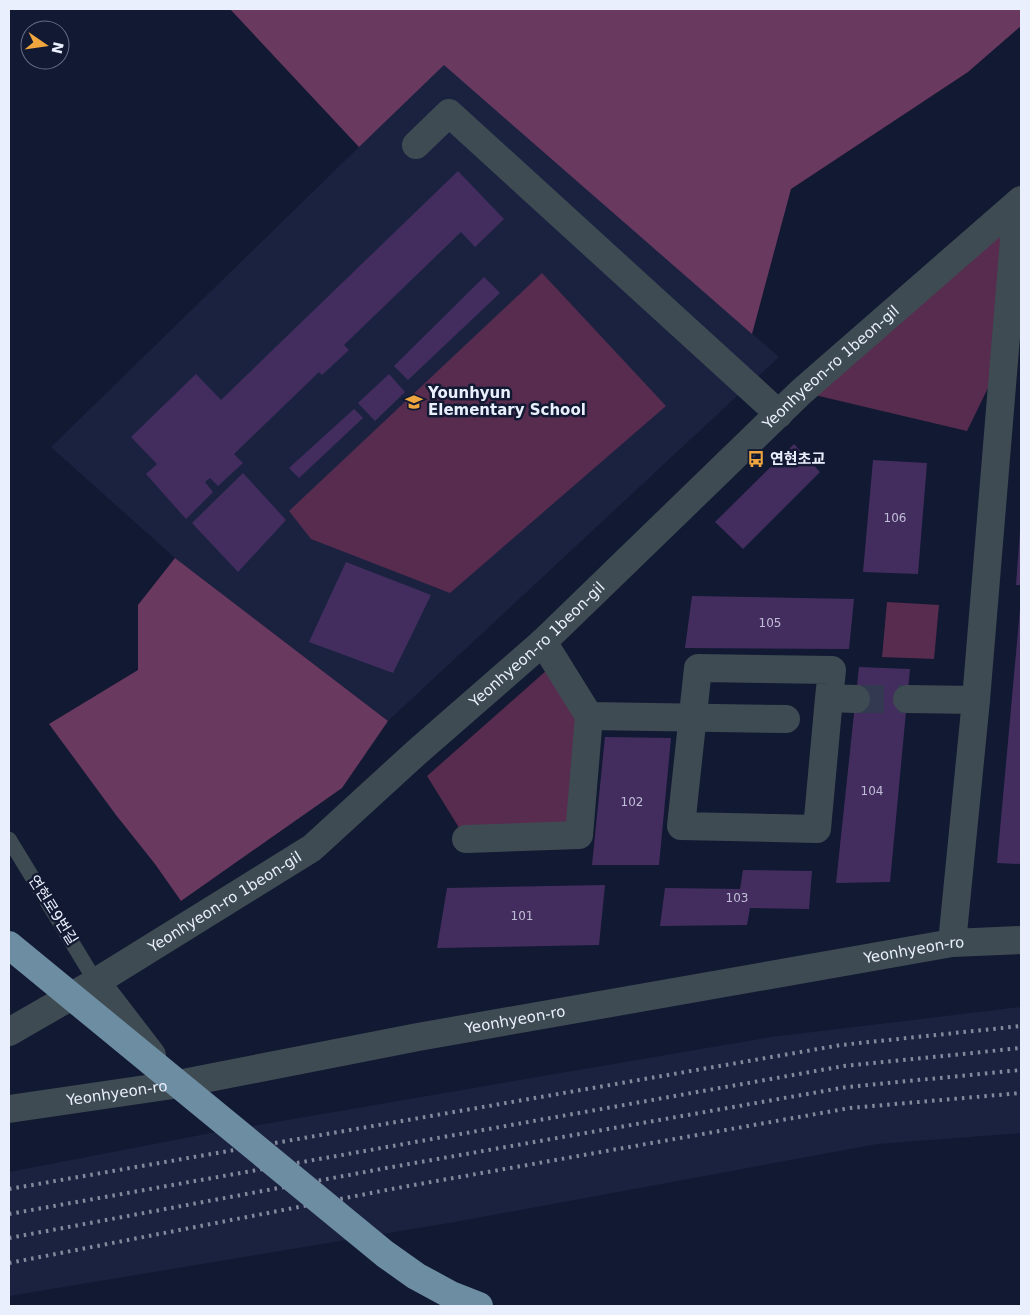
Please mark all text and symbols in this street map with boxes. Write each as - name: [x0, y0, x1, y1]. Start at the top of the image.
- north arrow: [20, 20, 70, 70]
- text: N: [49, 40, 67, 55]
- street label: Yeonhyeon-ro 1beon-gil: [758, 302, 903, 434]
- place label: Younhyun Elementary School: [427, 384, 586, 419]
- school or university icon: Younhyun Elementary School: [404, 392, 424, 412]
- bus stop icon: 연현초교: [746, 449, 766, 469]
- place label: 연현초교: [770, 450, 825, 468]
- house number: 106: [884, 511, 906, 525]
- street label: Yeonhyeon-ro 1beon-gil: [465, 578, 608, 712]
- house number: 105: [759, 616, 781, 630]
- house number: 104: [861, 784, 883, 798]
- house number: 102: [621, 795, 643, 809]
- street label: Yeonhyeon-ro 1beon-gil: [144, 848, 305, 957]
- street label: 연현로9번길: [25, 872, 81, 948]
- house number: 103: [726, 891, 748, 905]
- house number: 101: [511, 909, 533, 923]
- street label: Yeonhyeon-ro: [861, 933, 965, 968]
- street label: Yeonhyeon-ro: [462, 1002, 567, 1038]
- street label: Yeonhyeon-ro: [64, 1077, 169, 1110]

